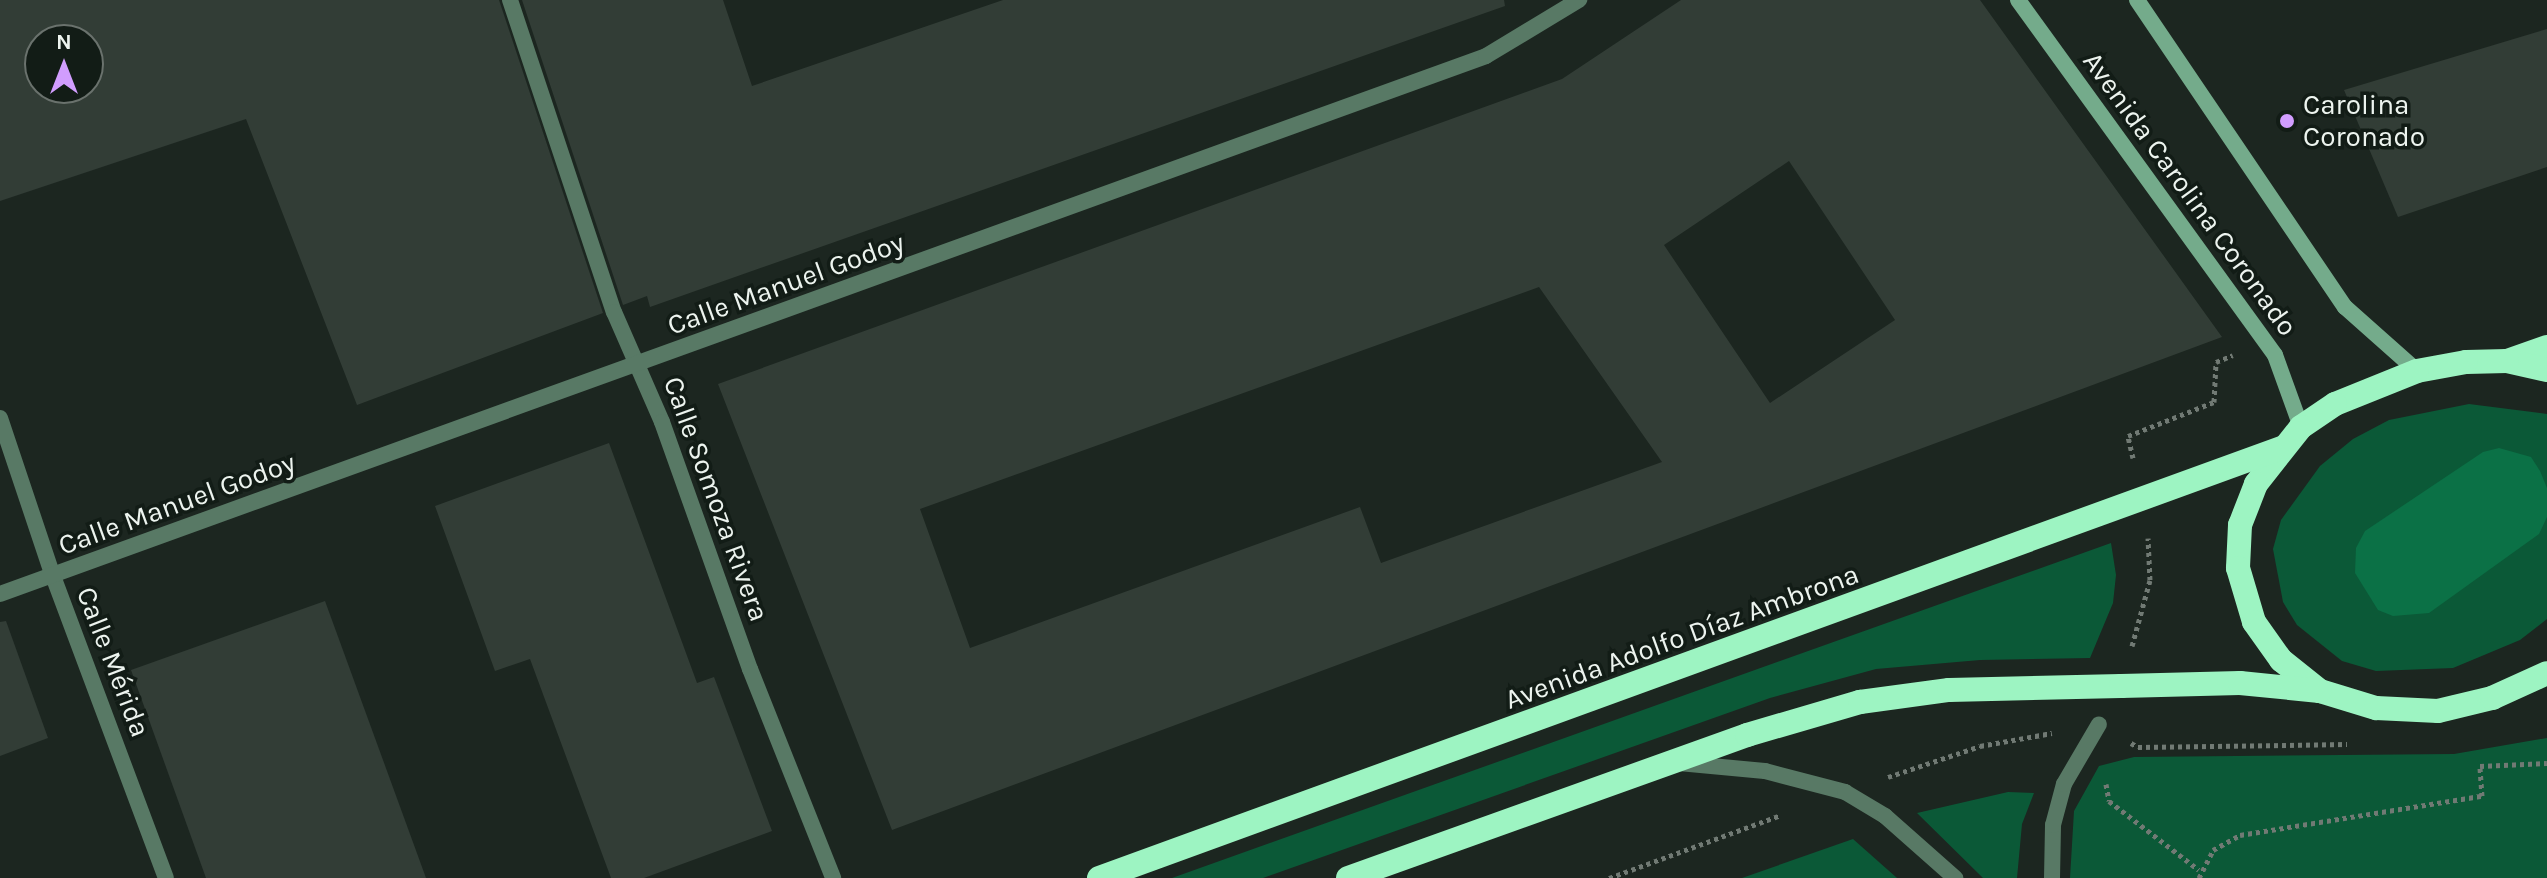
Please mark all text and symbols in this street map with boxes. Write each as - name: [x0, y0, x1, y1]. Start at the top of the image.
- north arrow: [24, 24, 104, 104]
- text: N: [56, 29, 72, 55]
- street label: Avenida Carolina Coronado: [2076, 45, 2304, 343]
- place label: Carolina Coronado: [2303, 88, 2425, 154]
- marker: Carolina Coronado: [2278, 112, 2296, 130]
- street label: Calle Manuel Godoy: [663, 226, 909, 342]
- street label: Calle Somoza Rivera: [656, 372, 776, 626]
- street label: Calle Manuel Godoy: [54, 446, 300, 562]
- street label: Avenida Adolfo Díaz Ambrona: [1501, 557, 1863, 717]
- street label: Calle Mérida: [69, 582, 157, 742]

